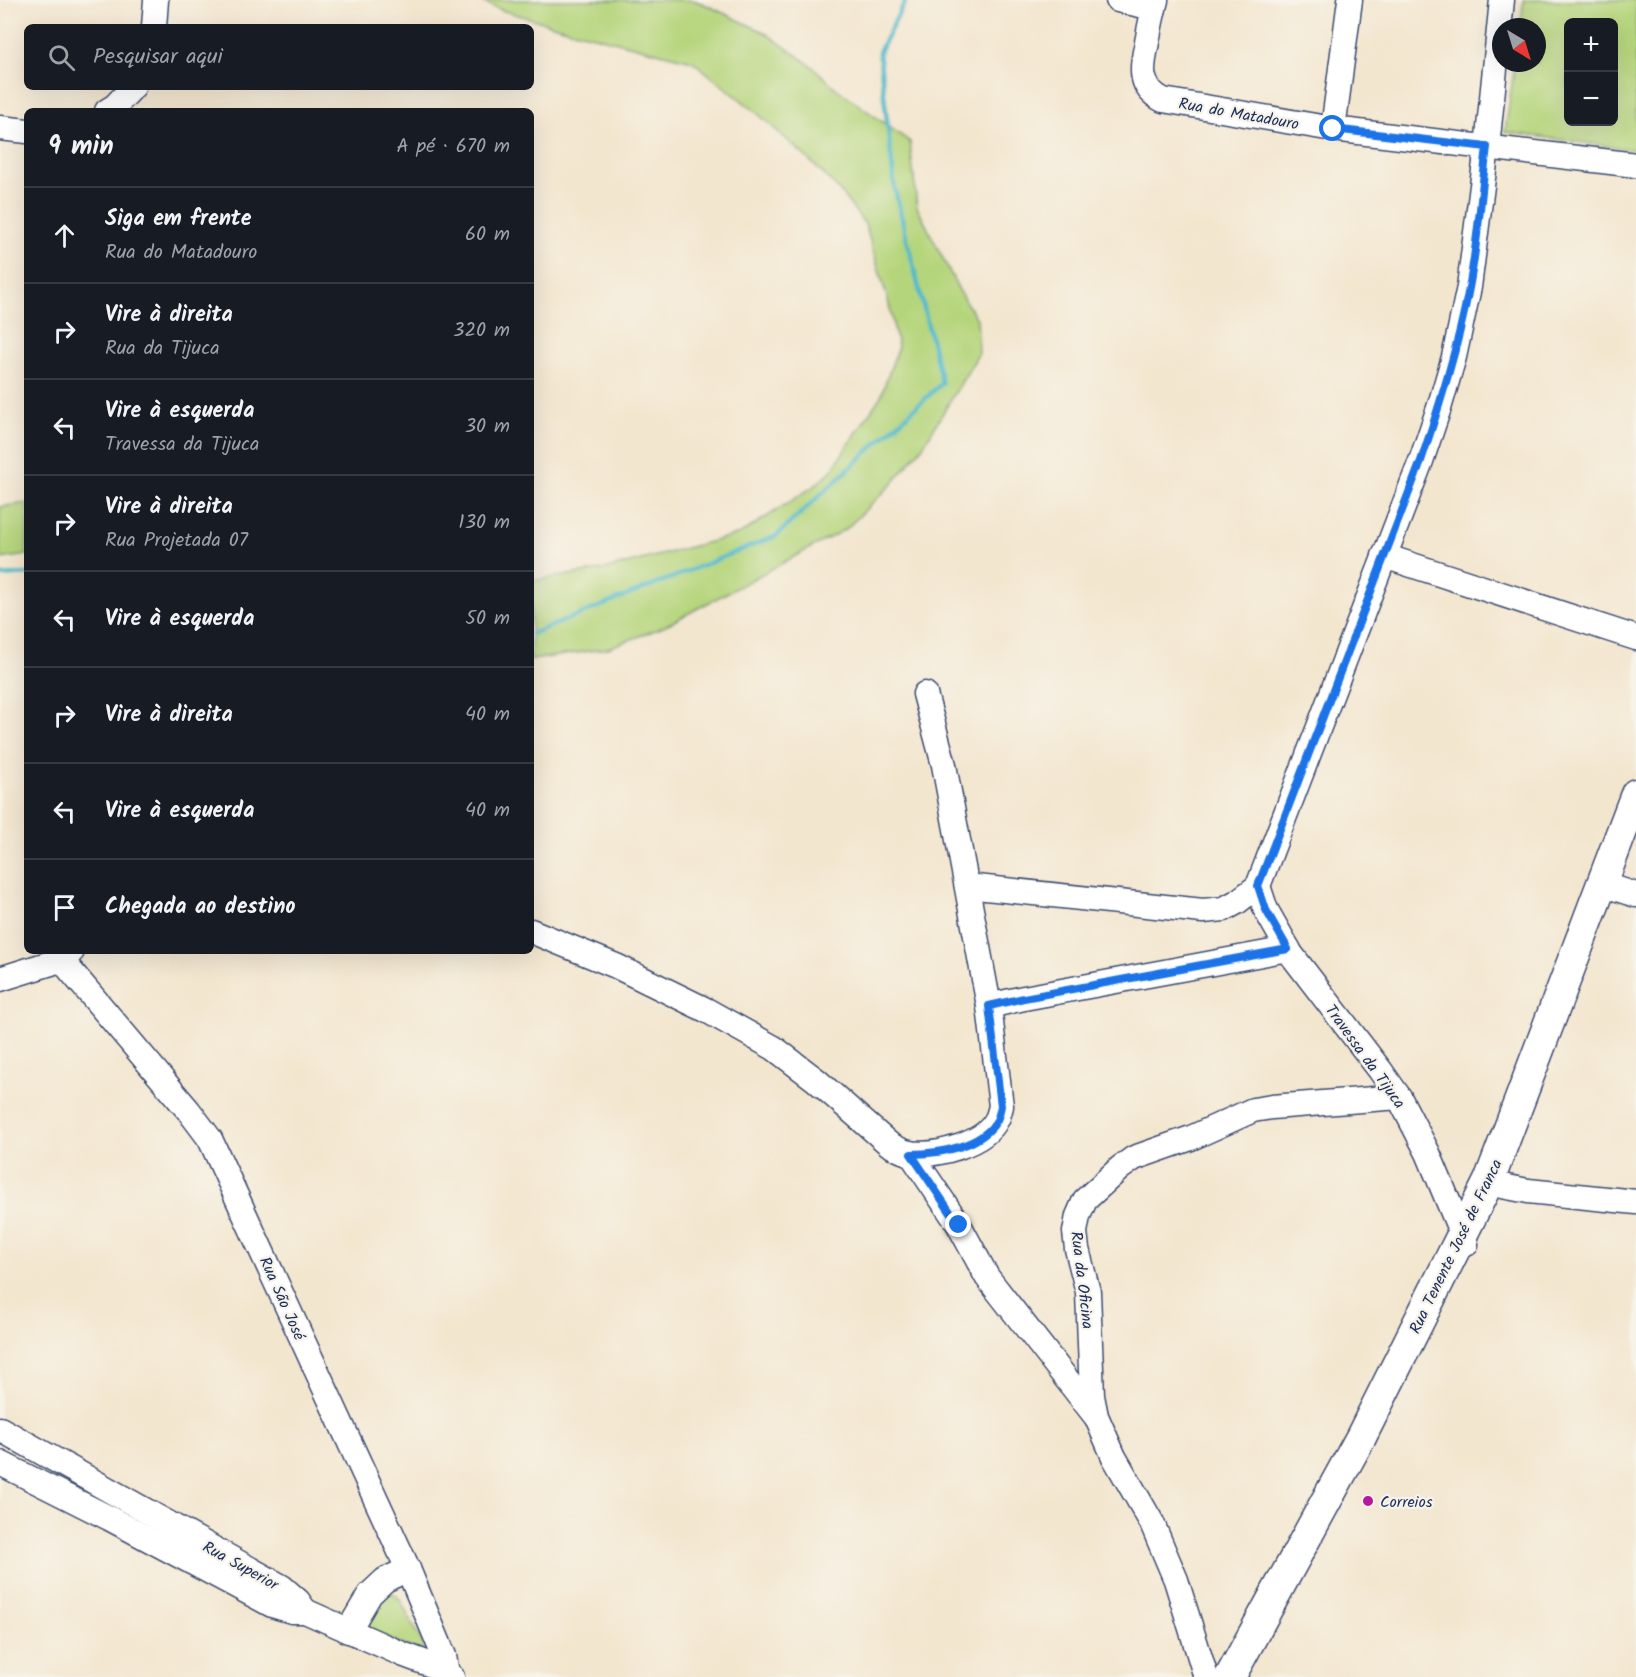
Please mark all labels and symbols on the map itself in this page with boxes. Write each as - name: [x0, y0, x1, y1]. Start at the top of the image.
- north arrow: [1492, 18, 1546, 72]
- street label: Rua do Matadouro: [1177, 92, 1301, 137]
- route start: [1319, 115, 1345, 141]
- street label: Travessa da Tijuca: [1318, 1000, 1411, 1114]
- street label: Rua Tenente José de Franca: [1403, 1155, 1510, 1338]
- route end: [945, 1211, 971, 1237]
- street label: Rua da Oficina: [1063, 1230, 1100, 1330]
- street label: Rua São José: [252, 1253, 312, 1345]
- place label: Correios: [1380, 1490, 1433, 1515]
- marker: Correios: [1361, 1494, 1375, 1508]
- street label: Rua Superior: [198, 1535, 284, 1598]

